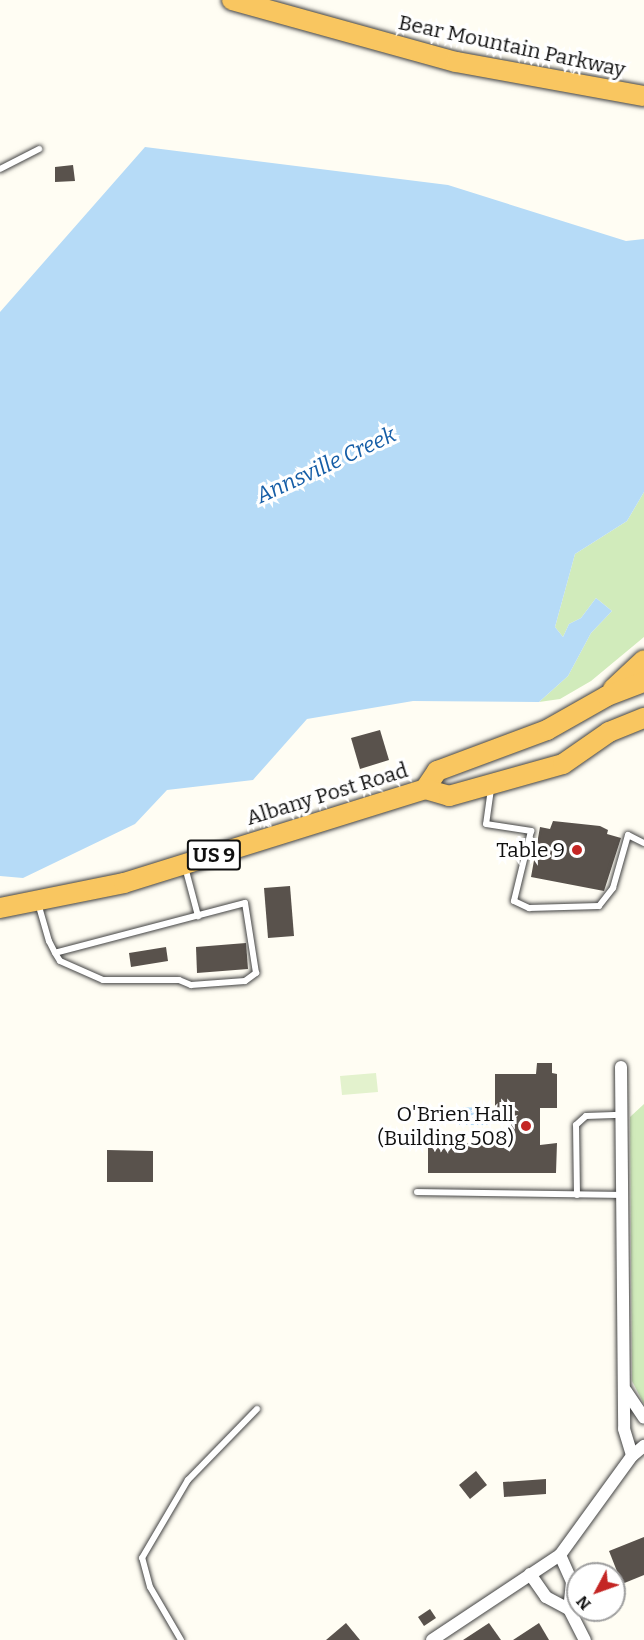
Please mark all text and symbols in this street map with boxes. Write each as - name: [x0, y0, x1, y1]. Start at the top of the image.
- street label: Bear Mountain Parkway: [396, 10, 628, 82]
- water label: Annsville Creek: [252, 421, 400, 509]
- street label: Albany Post Road: [243, 757, 411, 831]
- place label: Table 9: [496, 837, 565, 863]
- road number: US 9: [186, 838, 242, 872]
- marker: Table 9: [570, 843, 584, 857]
- place label: O'Brien Hall (Building 508): [377, 1101, 514, 1151]
- marker: O'Brien Hall (Building 508): [519, 1119, 533, 1133]
- north arrow: [566, 1562, 626, 1622]
- text: N: [572, 1592, 595, 1614]

